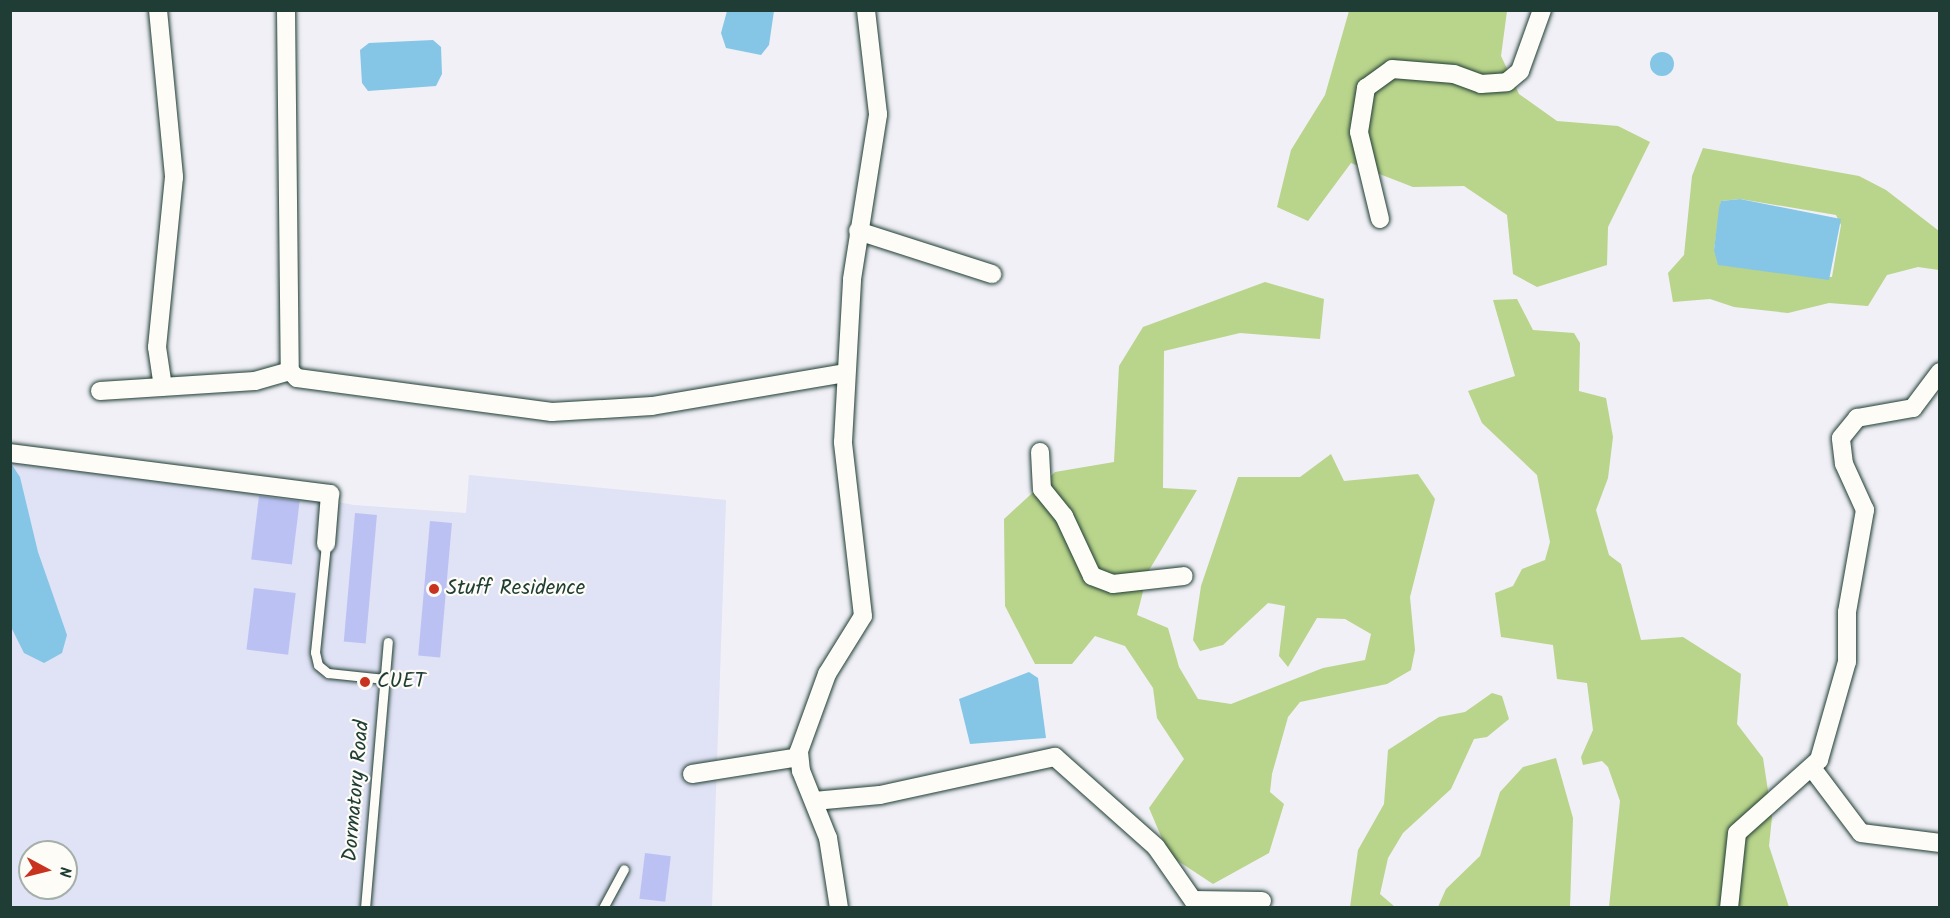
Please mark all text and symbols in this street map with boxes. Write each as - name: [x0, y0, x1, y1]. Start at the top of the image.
- place label: Stuff Residence: [446, 576, 585, 602]
- marker: Stuff Residence: [427, 582, 441, 596]
- place label: CUET: [377, 669, 426, 695]
- marker: CUET: [358, 675, 372, 689]
- street label: Dormatory Road: [338, 719, 376, 863]
- north arrow: [18, 840, 78, 900]
- text: N: [51, 865, 77, 879]

